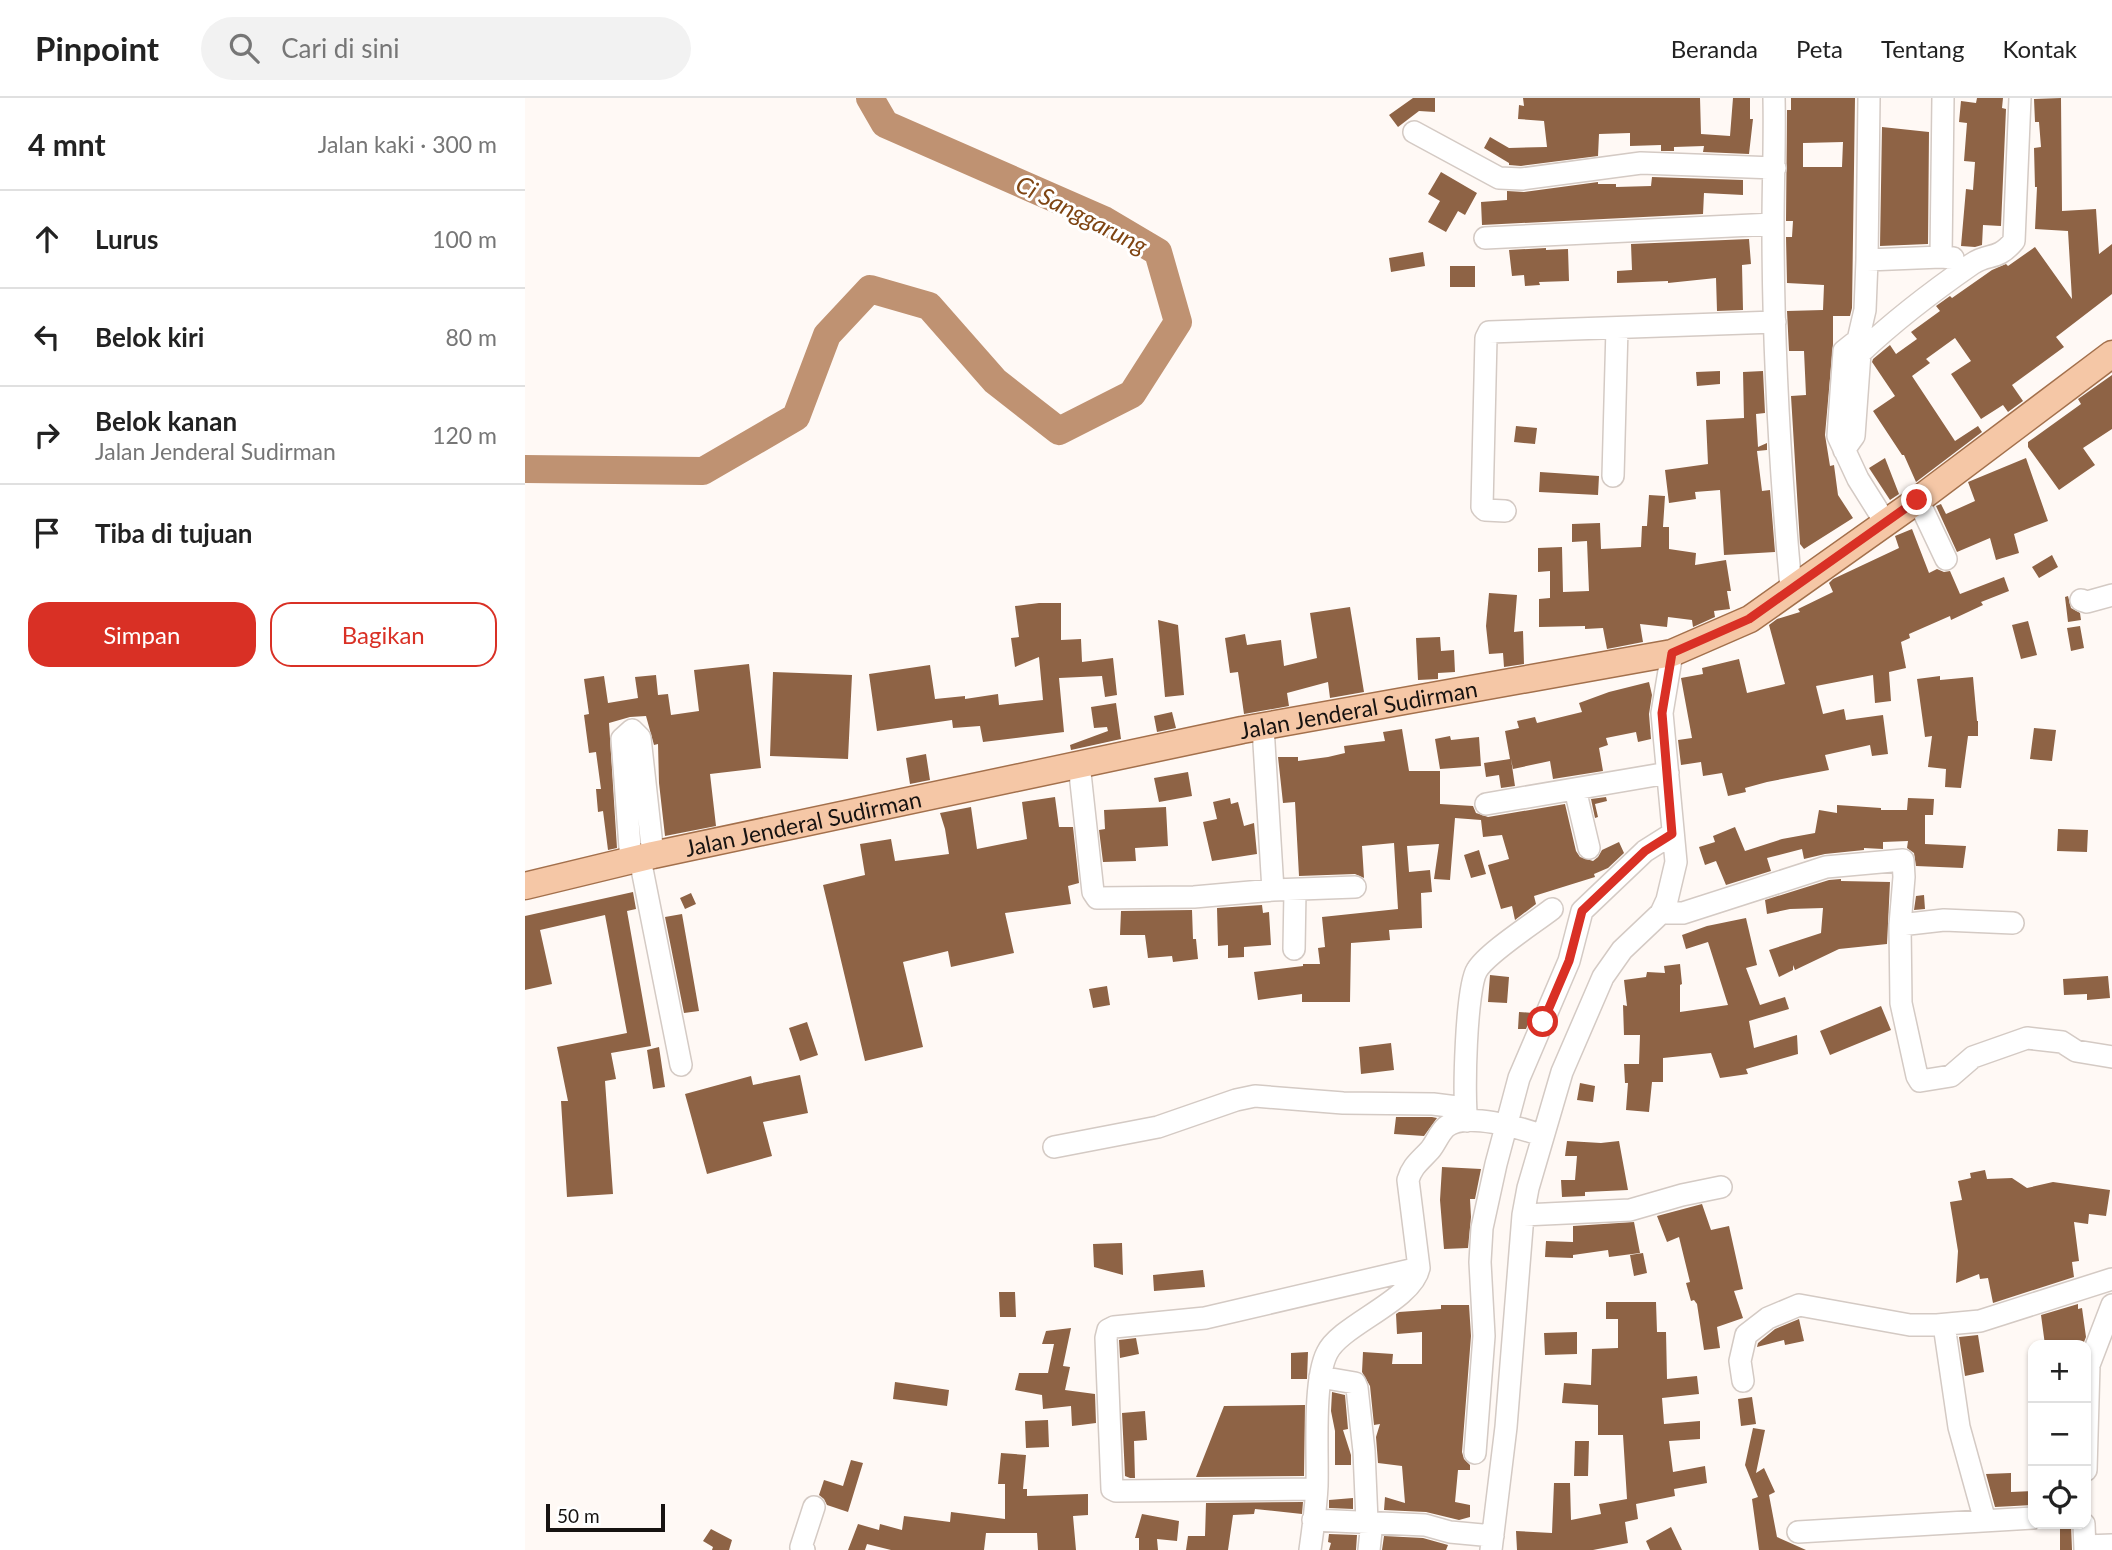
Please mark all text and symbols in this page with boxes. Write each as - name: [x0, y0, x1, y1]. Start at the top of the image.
- search box: [201, 17, 691, 80]
- text: Pinpoint: [35, 28, 159, 68]
- icon: search: [225, 29, 263, 67]
- text: Cari di sini: [281, 32, 399, 64]
- text: Beranda: [1671, 34, 1758, 63]
- text: Peta: [1796, 34, 1843, 63]
- text: Tentang: [1881, 34, 1964, 63]
- text: Kontak: [2002, 34, 2077, 63]
- text: 4 mnt: [28, 126, 106, 162]
- text: Jalan kaki · 300 m: [318, 130, 497, 158]
- water label: Ci Sanggarung: [1011, 168, 1153, 260]
- icon: ahead: [28, 220, 66, 258]
- text: Lurus: [95, 223, 158, 255]
- text: 100 m: [432, 225, 497, 253]
- icon: left: [28, 318, 66, 356]
- text: Belok kiri: [95, 321, 204, 353]
- text: 80 m: [446, 323, 497, 351]
- text: Belok kanan: [95, 405, 237, 437]
- icon: right: [28, 416, 66, 454]
- text: 120 m: [432, 421, 497, 449]
- text: Jalan Jenderal Sudirman: [95, 437, 336, 465]
- route end: [1901, 484, 1932, 515]
- icon: arrive: [28, 514, 66, 552]
- text: Tiba di tujuan: [95, 517, 253, 549]
- button: Simpan: [28, 602, 256, 667]
- button: Bagikan: [270, 602, 497, 667]
- street label: Jalan Jenderal Sudirman: [1237, 674, 1479, 744]
- street label: Jalan Jenderal Sudirman: [682, 784, 924, 862]
- route start: [1527, 1006, 1558, 1037]
- map controls: [2028, 1340, 2091, 1529]
- button: +: [2028, 1340, 2091, 1403]
- button: −: [2028, 1403, 2091, 1466]
- button: locate: [2028, 1466, 2091, 1529]
- scale bar: [546, 1501, 665, 1533]
- text: 50 m: [557, 1504, 600, 1527]

